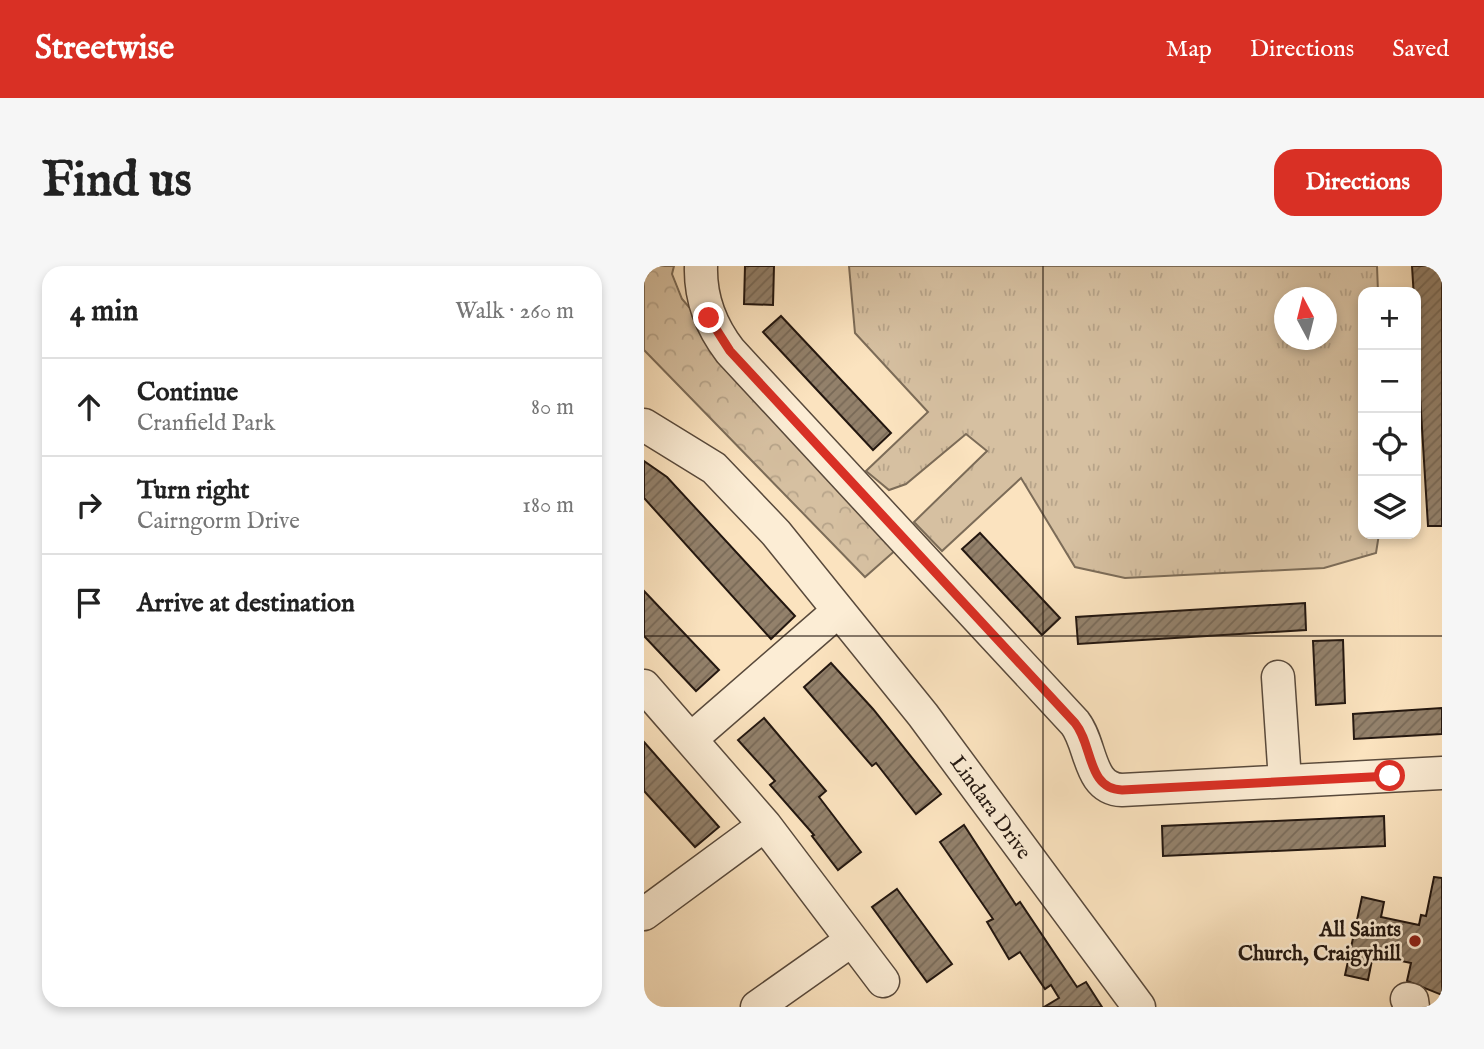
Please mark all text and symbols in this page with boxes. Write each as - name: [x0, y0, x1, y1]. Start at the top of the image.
- text: Streetwise: [35, 28, 174, 70]
- text: Map: [1166, 34, 1212, 65]
- text: Directions: [1250, 34, 1354, 65]
- text: Saved: [1392, 34, 1449, 65]
- button: Directions: [1274, 149, 1442, 216]
- text: Find us: [42, 151, 192, 213]
- north arrow: [1274, 287, 1337, 350]
- map controls: [1358, 287, 1421, 539]
- button: +: [1358, 287, 1421, 350]
- text: 4 min: [70, 293, 138, 331]
- text: Walk · 260 m: [455, 297, 574, 326]
- route end: [693, 302, 724, 333]
- button: −: [1358, 350, 1421, 413]
- text: Continue: [137, 376, 238, 409]
- icon: ahead: [70, 388, 108, 426]
- text: 80 m: [531, 393, 574, 422]
- text: Cranfield Park: [137, 409, 275, 438]
- button: locate: [1358, 413, 1421, 476]
- text: Turn right: [137, 474, 250, 507]
- button: layers: [1358, 476, 1421, 539]
- icon: right: [70, 486, 108, 524]
- text: 180 m: [522, 491, 574, 520]
- text: Cairngorm Drive: [137, 507, 300, 536]
- icon: arrive: [70, 584, 108, 622]
- text: Arrive at destination: [137, 587, 355, 620]
- street label: Lindara Drive: [943, 750, 1037, 866]
- route start: [1374, 760, 1405, 791]
- place label: All Saints Church, Craigyhill: [1238, 917, 1402, 968]
- marker: All Saints Church, Craigyhill: [1407, 933, 1423, 949]

